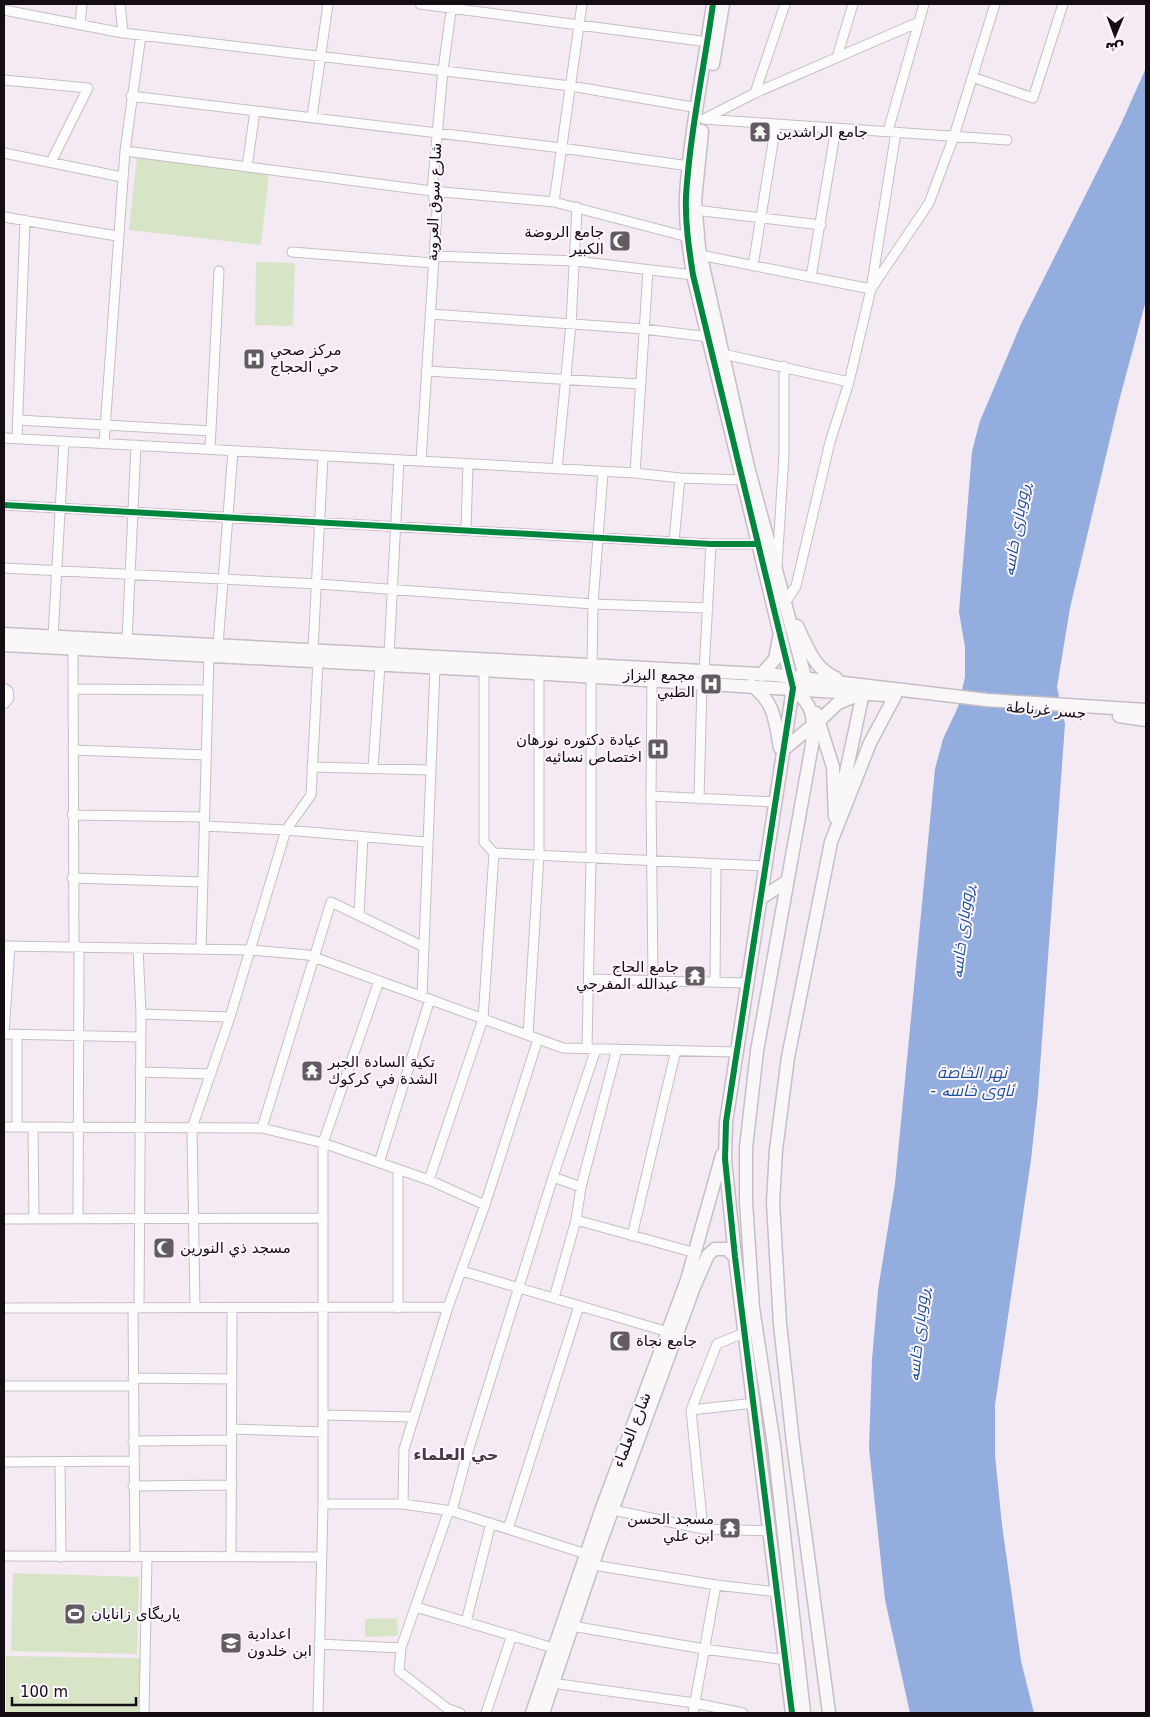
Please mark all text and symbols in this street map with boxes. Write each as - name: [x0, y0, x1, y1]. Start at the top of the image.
- north arrow: [1090, 10, 1140, 60]
- text: ش: [1105, 40, 1125, 56]
- temple icon: جامع الراشدين: [748, 120, 772, 144]
- place label: جامع الراشدين: [776, 123, 868, 141]
- street label: شارع سوق العروبة: [423, 142, 445, 262]
- place label: جامع الروضة الكبير: [524, 223, 604, 258]
- mosque icon: جامع الروضة الكبير: [608, 229, 632, 253]
- place label: مركز صحي حي الحجاج: [270, 341, 341, 377]
- hospital icon: مركز صحي حي الحجاج: [242, 347, 266, 371]
- water label: ڕووباری خاسە: [998, 480, 1034, 578]
- place label: مجمع البزاز الطبي: [622, 666, 695, 702]
- hospital icon: مجمع البزاز الطبي: [699, 672, 723, 696]
- street label: جسر غرناطة: [1005, 698, 1087, 722]
- place label: عيادة دكتوره نورهان اختصاص نسائيه: [516, 731, 642, 766]
- hospital icon: عيادة دكتوره نورهان اختصاص نسائيه: [646, 737, 670, 761]
- water label: ڕووباری خاسە: [947, 882, 977, 979]
- place label: جامع الحاج عبدالله المفرجي: [576, 958, 679, 994]
- temple icon: جامع الحاج عبدالله المفرجي: [683, 964, 707, 988]
- place label: تكية السادة الجبر الشدة في كركوك: [327, 1053, 438, 1089]
- temple icon: تكية السادة الجبر الشدة في كركوك: [300, 1059, 324, 1083]
- water label: نهر الخاصة - ئاوی خاسە: [930, 1063, 1016, 1100]
- mosque icon: مسجد ذي النورين: [152, 1236, 176, 1260]
- place label: مسجد ذي النورين: [180, 1239, 291, 1258]
- water label: ڕووباری خاسە: [904, 1285, 932, 1382]
- mosque icon: جامع نجاة: [608, 1329, 632, 1353]
- place label: جامع نجاة: [636, 1332, 697, 1350]
- street label: شارع العلماء: [609, 1390, 655, 1470]
- district label: حي العلماء: [413, 1445, 499, 1465]
- place label: مسجد الحسن ابن علي: [627, 1510, 714, 1546]
- temple icon: مسجد الحسن ابن علي: [718, 1516, 742, 1540]
- sports icon: یاریگای زانایان: [63, 1602, 87, 1626]
- place label: یاریگای زانایان: [91, 1605, 180, 1623]
- place label: اعدادية ابن خلدون: [247, 1625, 312, 1660]
- school or university icon: اعدادية ابن خلدون: [219, 1631, 243, 1655]
- scale bar: [12, 1674, 136, 1706]
- text: 100 m: [20, 1683, 68, 1701]

